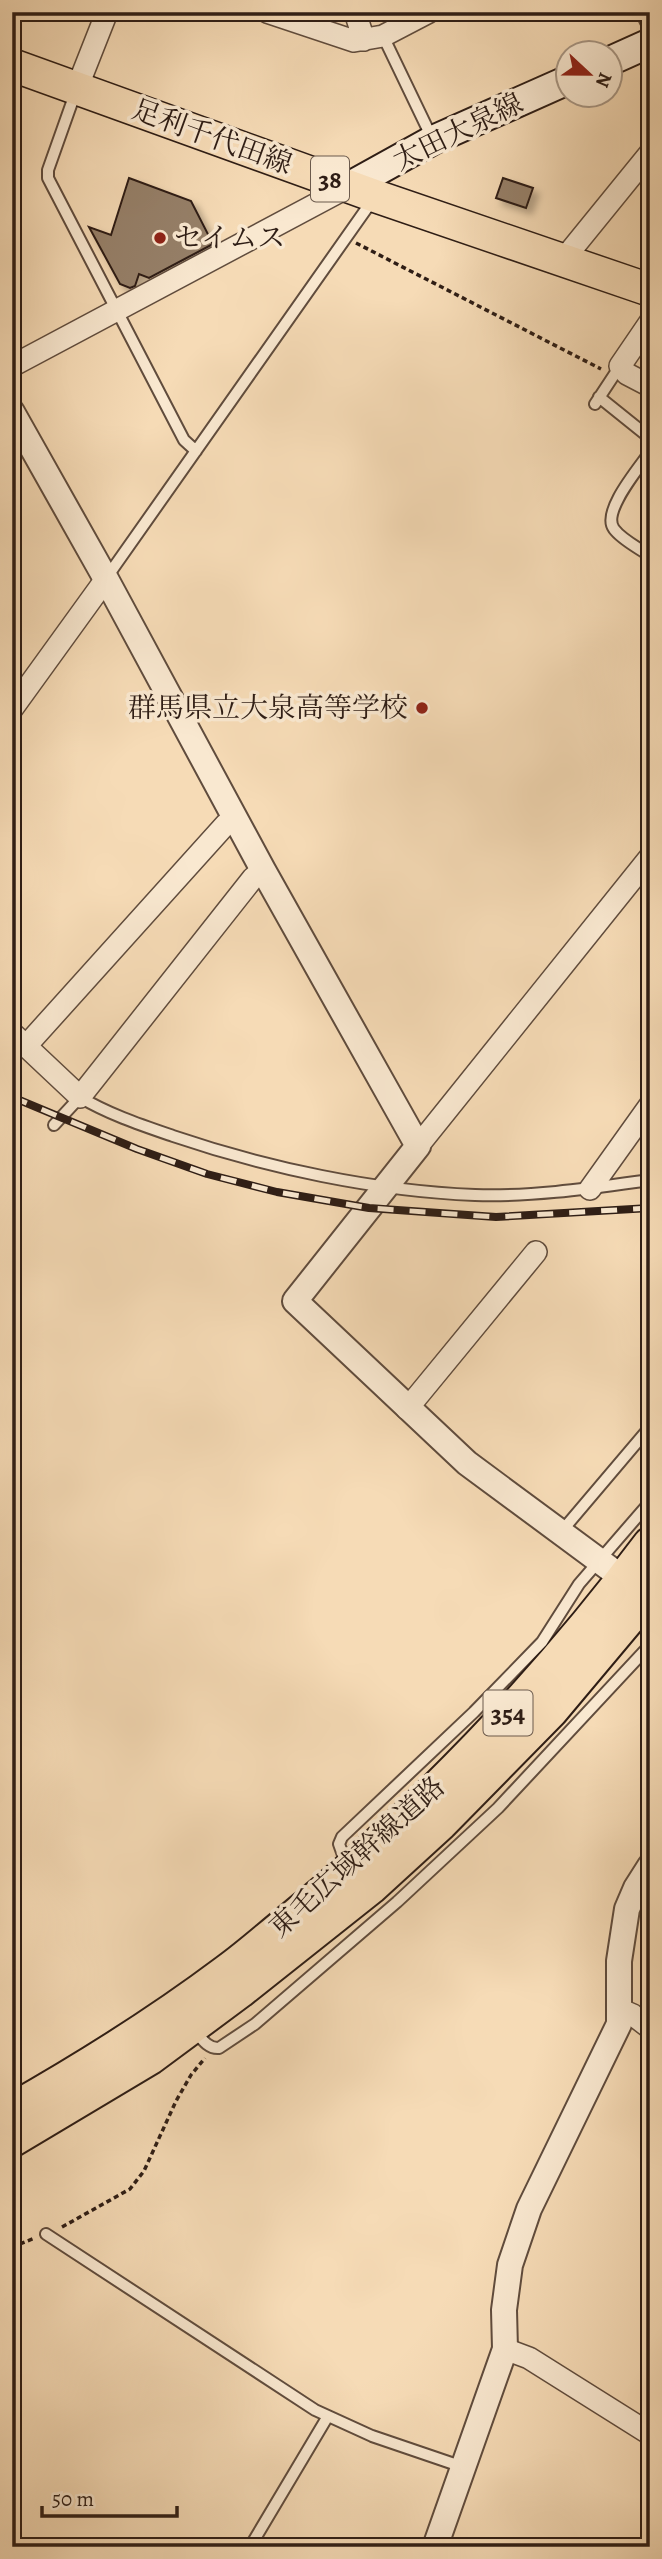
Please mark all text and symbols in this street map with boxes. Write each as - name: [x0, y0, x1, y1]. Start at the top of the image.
- north arrow: [554, 38, 624, 108]
- text: N: [589, 69, 618, 91]
- street label: 太田大泉線: [387, 84, 529, 180]
- street label: 足利千代田線: [127, 90, 297, 184]
- road number: 38: [311, 156, 349, 202]
- place label: セイムス: [174, 219, 285, 257]
- marker: セイムス: [152, 230, 168, 246]
- place label: 群馬県立大泉高等学校: [128, 689, 408, 727]
- marker: 群馬県立大泉高等学校: [414, 700, 430, 716]
- road number: 354: [484, 1690, 532, 1736]
- street label: 東毛広域幹線道路: [261, 1768, 453, 1946]
- scale bar: [42, 2475, 177, 2519]
- text: 50 m: [52, 2485, 94, 2513]

